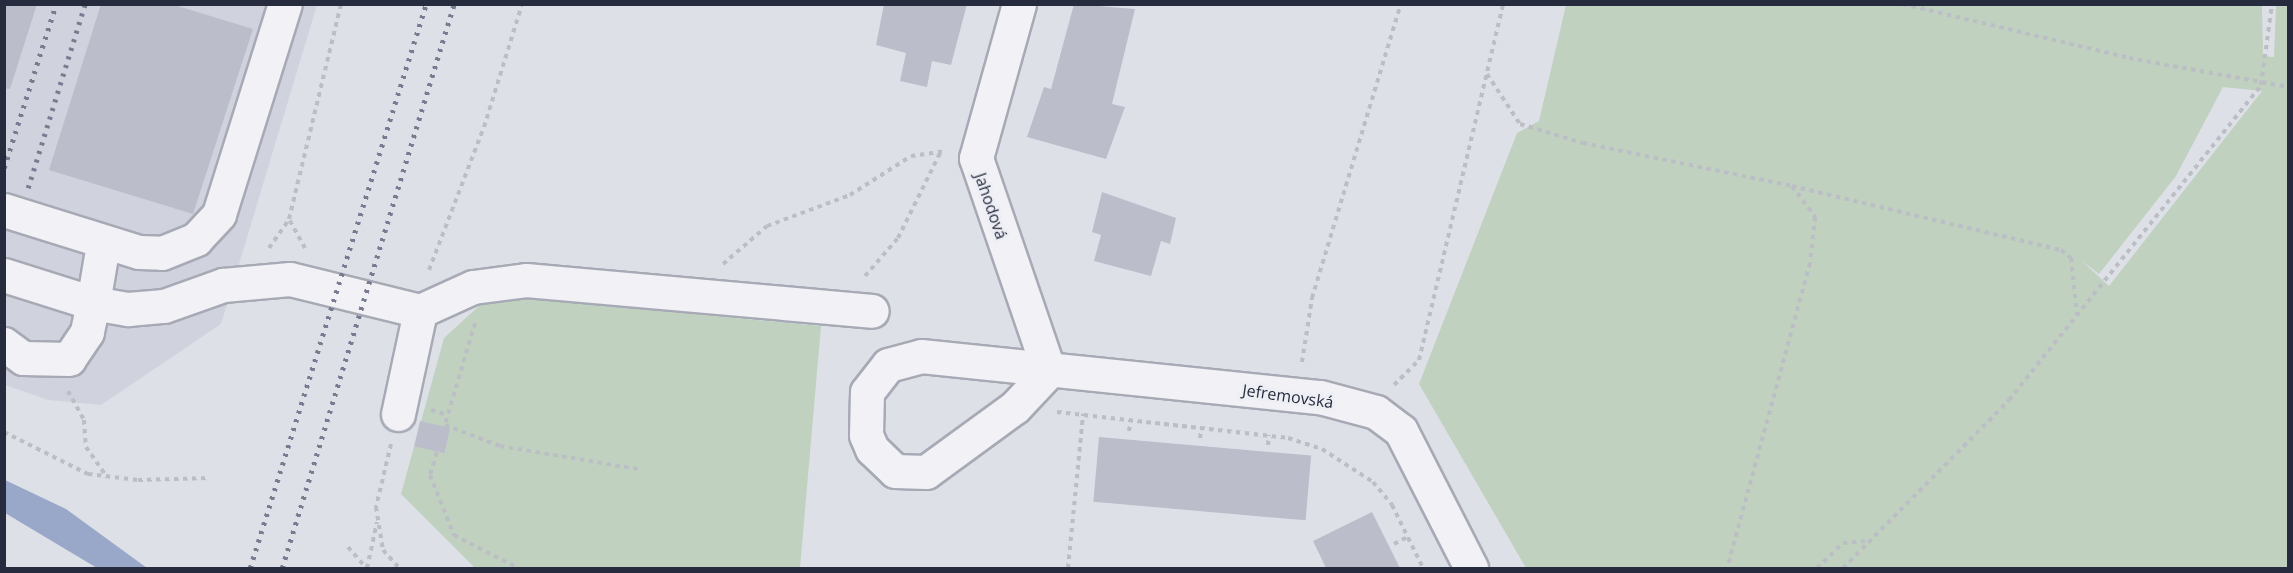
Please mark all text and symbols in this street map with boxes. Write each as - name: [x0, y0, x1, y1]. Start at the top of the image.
- street label: Jahodová: [971, 170, 1011, 242]
- street label: Jefremovská: [1241, 380, 1335, 412]

